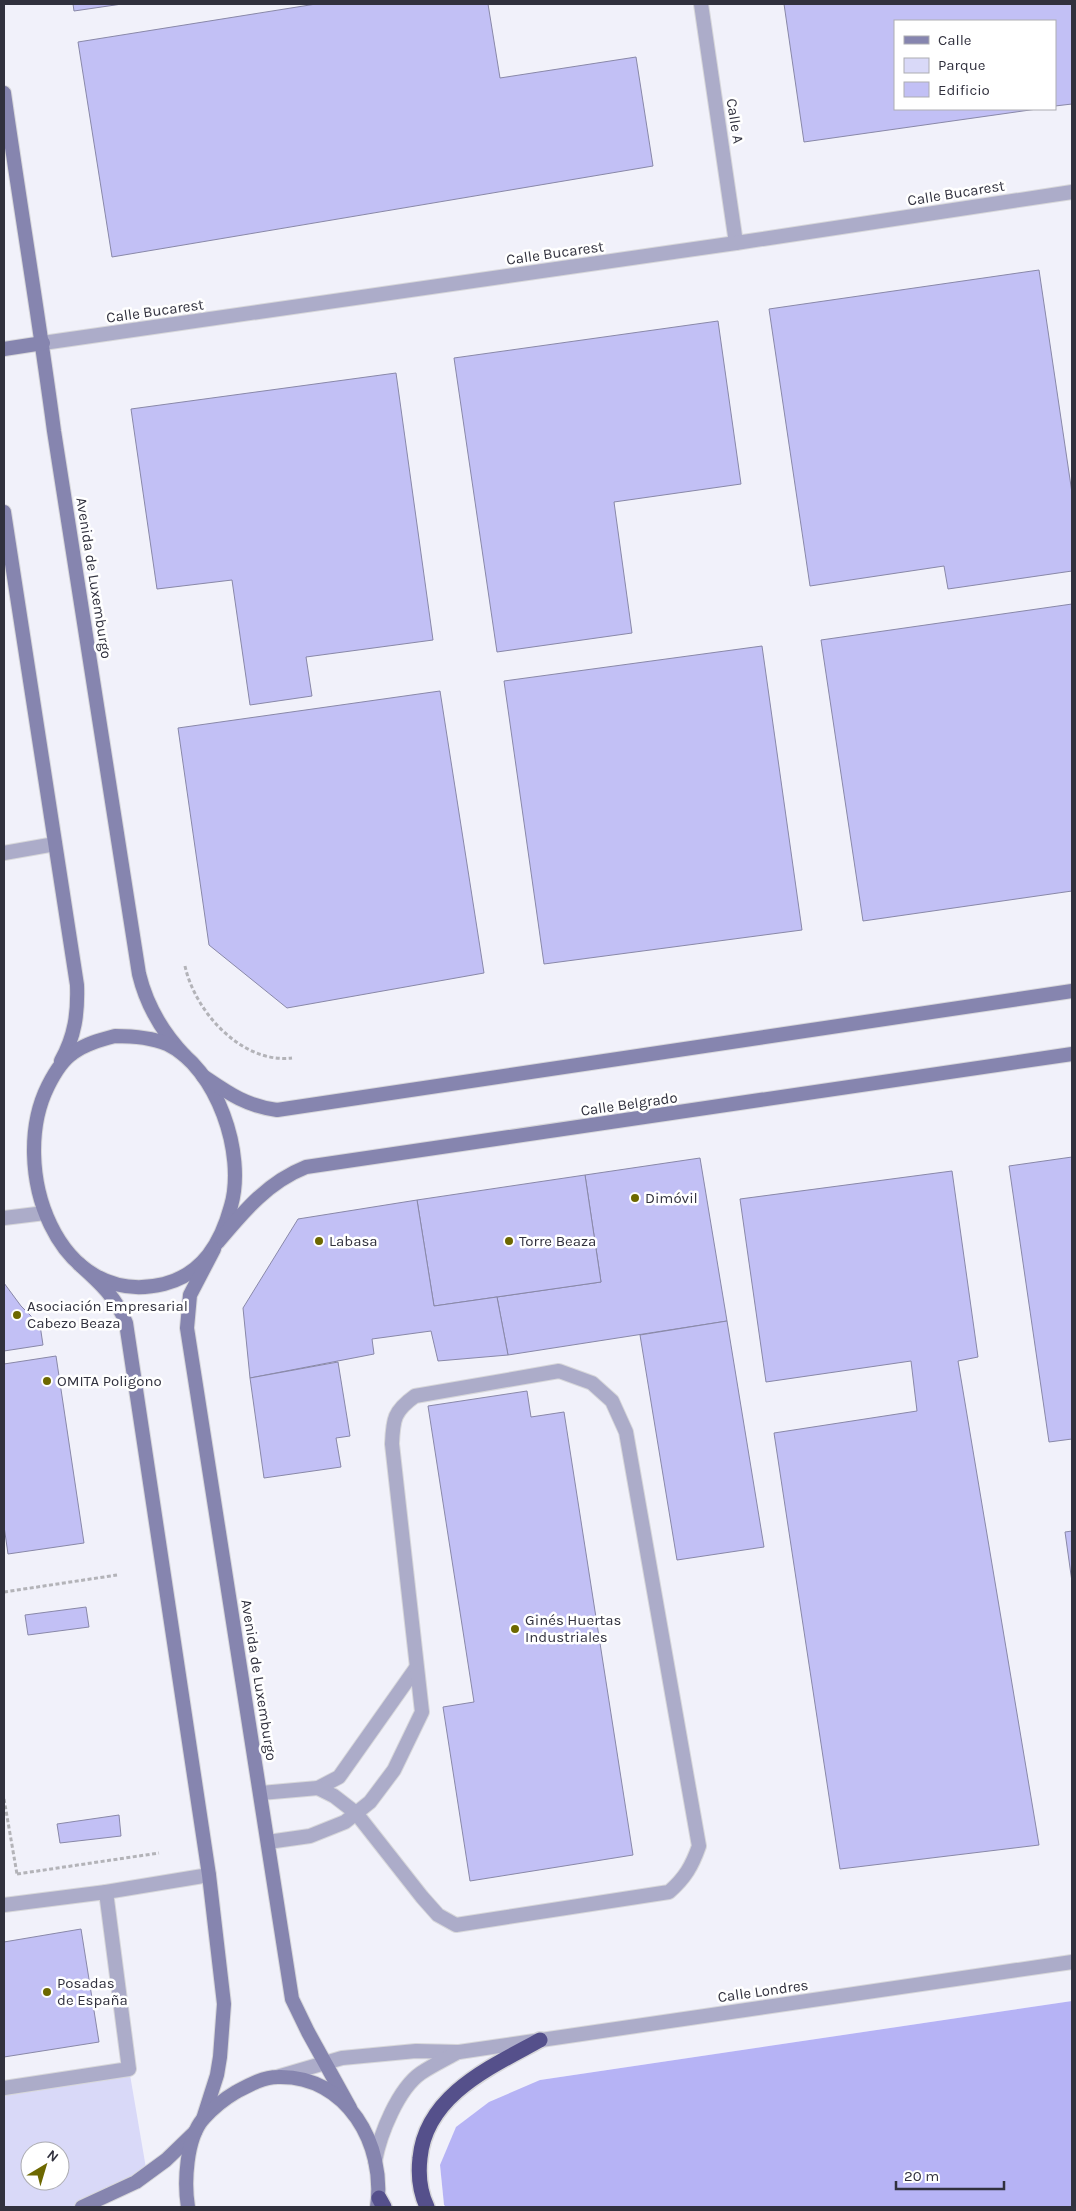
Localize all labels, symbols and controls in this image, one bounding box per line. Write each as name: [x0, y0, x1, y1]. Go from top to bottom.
legend: [894, 20, 1056, 110]
text: Calle: [938, 31, 972, 49]
text: Parque: [938, 56, 986, 74]
text: Edificio: [938, 81, 990, 99]
street label: Calle A: [723, 97, 748, 145]
street label: Calle Bucarest: [906, 176, 1006, 210]
street label: Calle Bucarest: [505, 237, 605, 269]
street label: Calle Bucarest: [105, 295, 205, 327]
street label: Avenida de Luxemburgo: [72, 496, 116, 660]
street label: Calle Belgrado: [579, 1088, 679, 1120]
place label: Dimóvil: [645, 1189, 698, 1207]
marker: Dimóvil: [629, 1192, 641, 1204]
place label: Labasa: [329, 1232, 378, 1250]
place label: Torre Beaza: [519, 1232, 596, 1250]
marker: Labasa: [313, 1235, 325, 1247]
marker: Torre Beaza: [503, 1235, 515, 1247]
place label: Asociación Empresarial Cabezo Beaza: [27, 1297, 188, 1332]
marker: Asociación Empresarial Cabezo Beaza: [11, 1309, 23, 1321]
place label: OMITA Poligono: [57, 1372, 162, 1390]
marker: OMITA Poligono: [41, 1375, 53, 1387]
street label: Avenida de Luxemburgo: [237, 1598, 281, 1762]
place label: Ginés Huertas Industriales: [525, 1611, 621, 1646]
marker: Ginés Huertas Industriales: [509, 1623, 521, 1635]
place label: Posadas de España: [57, 1974, 128, 2009]
street label: Calle Londres: [717, 1976, 809, 2006]
marker: Posadas de España: [41, 1986, 53, 1998]
north arrow: [20, 2141, 70, 2191]
text: N: [44, 2146, 62, 2166]
scale bar: [896, 2158, 1004, 2190]
text: 20 m: [904, 2167, 939, 2185]

